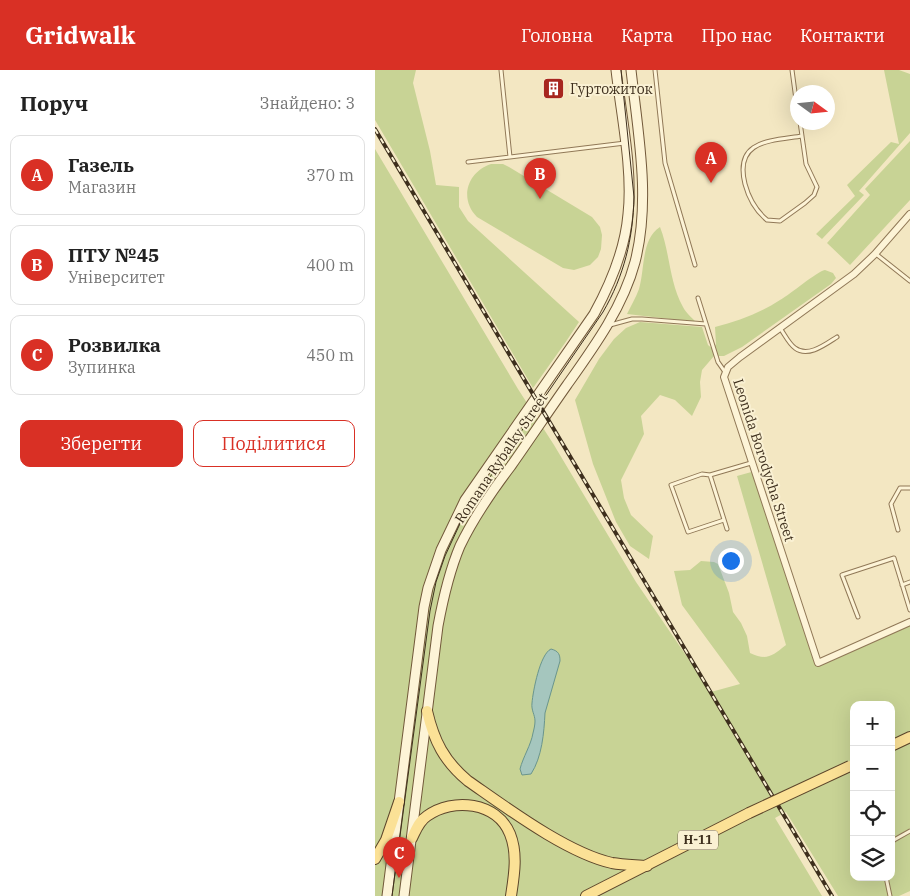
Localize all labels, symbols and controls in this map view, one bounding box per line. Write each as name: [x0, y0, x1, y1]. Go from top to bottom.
text: Gridwalk: [25, 19, 135, 51]
text: Головна: [521, 24, 593, 47]
text: Карта: [621, 24, 673, 47]
text: Про нас: [701, 24, 772, 47]
text: Контакти: [800, 24, 885, 47]
building icon: Гуртожиток: [542, 77, 566, 101]
place label: Гуртожиток: [570, 80, 653, 98]
north arrow: [790, 85, 835, 130]
text: Поруч: [20, 89, 88, 117]
text: Знайдено: 3: [260, 93, 355, 113]
pin: A: [695, 142, 727, 183]
text: Газель: [68, 153, 134, 177]
pin: B: [524, 158, 556, 199]
text: A: [31, 165, 43, 185]
text: 370 m: [306, 165, 354, 185]
text: Магазин: [68, 177, 136, 197]
text: ПТУ №45: [68, 243, 159, 267]
text: B: [31, 255, 43, 275]
text: 400 m: [306, 255, 354, 275]
text: Університет: [68, 267, 165, 287]
text: Розвилка: [68, 333, 161, 357]
text: C: [32, 345, 42, 365]
text: 450 m: [306, 345, 354, 365]
text: Зупинка: [68, 357, 136, 377]
street label: Leonida Borodycha Street: [729, 376, 799, 544]
street label: Romana Rybalky Street: [451, 389, 551, 527]
button: Зберегти: [20, 420, 183, 467]
button: Поділитися: [193, 420, 355, 467]
your location: [718, 548, 744, 574]
map controls: [850, 701, 895, 881]
button: +: [850, 701, 895, 746]
button: −: [850, 746, 895, 791]
button: locate: [850, 791, 895, 836]
road number: Н-11: [678, 830, 718, 850]
button: layers: [850, 836, 895, 881]
pin: C: [383, 837, 415, 878]

